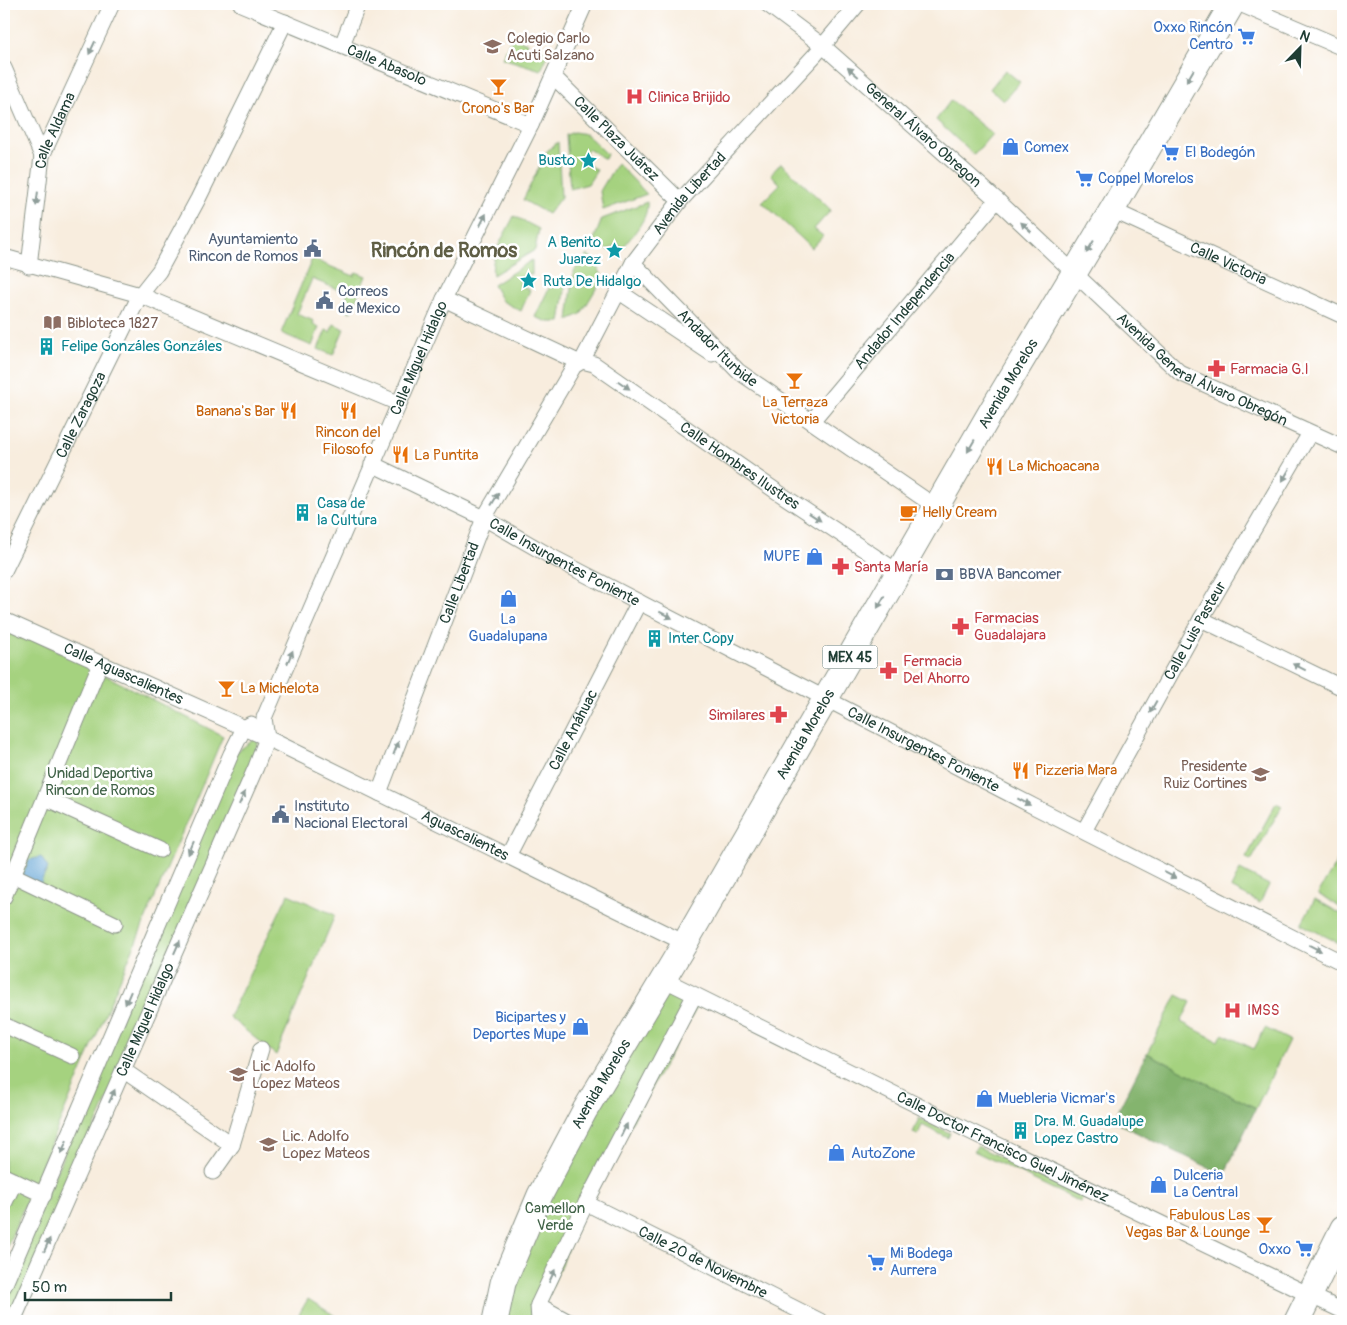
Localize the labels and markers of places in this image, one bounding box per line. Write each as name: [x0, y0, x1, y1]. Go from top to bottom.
place label: Oxxo Rincón Centro: [1153, 18, 1233, 54]
supermarket icon: Oxxo Rincón Centro: [1237, 26, 1257, 46]
place label: Colegio Carlo Acuti Salzano: [507, 29, 594, 65]
school or university icon: Colegio Carlo Acuti Salzano: [483, 37, 503, 57]
bar icon: Crono's Bar: [488, 77, 508, 97]
hospital icon: Clinica Brijido: [624, 87, 644, 107]
place label: Clinica Brijido: [648, 88, 730, 107]
place label: Crono's Bar: [462, 99, 535, 118]
shop icon: Comex: [1000, 137, 1020, 157]
place label: Comex: [1024, 138, 1069, 157]
supermarket icon: El Bodegón: [1161, 142, 1181, 162]
place label: El Bodegón: [1185, 143, 1255, 162]
place icon: Busto: [579, 150, 599, 170]
place label: Busto: [538, 151, 575, 170]
supermarket icon: Coppel Morelos: [1074, 168, 1094, 188]
place label: Coppel Morelos: [1098, 169, 1194, 188]
place label: Ayuntamiento Rincon de Romos: [189, 230, 298, 266]
place label: A Benito Juarez: [547, 233, 601, 269]
public building icon: Ayuntamiento Rincon de Romos: [302, 238, 322, 258]
place icon: A Benito Juarez: [605, 241, 625, 261]
place icon: Ruta De Hidalgo: [519, 271, 539, 291]
place label: Ruta De Hidalgo: [543, 272, 641, 291]
place label: Correos de Mexico: [338, 282, 400, 318]
public building icon: Correos de Mexico: [314, 290, 334, 310]
library icon: Bibloteca 1827: [43, 313, 63, 333]
place label: Bibloteca 1827: [67, 314, 158, 333]
building icon: Felipe Gonzáles Gonzáles: [37, 336, 57, 356]
place label: Felipe Gonzáles Gonzáles: [61, 337, 222, 356]
pharmacy icon: Farmacia G.I: [1206, 359, 1226, 379]
place label: Farmacia G.I: [1230, 360, 1309, 379]
bar icon: La Terraza Victoria: [785, 371, 805, 391]
place label: La Terraza Victoria: [762, 393, 828, 429]
restaurant icon: Banana's Bar: [279, 401, 299, 421]
restaurant icon: Rincon del Filosofo: [338, 401, 358, 421]
place label: Banana's Bar: [196, 402, 276, 421]
place label: Rincon del Filosofo: [315, 423, 381, 459]
restaurant icon: La Puntita: [390, 445, 410, 465]
place label: La Puntita: [414, 446, 479, 465]
restaurant icon: La Michoacana: [984, 456, 1004, 476]
place label: La Michoacana: [1008, 457, 1099, 476]
place label: Casa de la Cultura: [317, 494, 377, 530]
building icon: Casa de la Cultura: [293, 502, 313, 522]
cafe icon: Helly Cream: [898, 502, 918, 522]
place label: Helly Cream: [922, 503, 997, 522]
shop icon: MUPE: [804, 546, 824, 566]
place label: MUPE: [763, 547, 800, 566]
pharmacy icon: Santa María: [830, 557, 850, 577]
place label: Santa María: [854, 558, 928, 577]
bank icon: BBVA Bancomer: [935, 564, 955, 584]
place label: BBVA Bancomer: [959, 565, 1062, 584]
shop icon: La Guadalupana: [498, 588, 518, 608]
place label: Farmacias Guadalajara: [974, 609, 1046, 645]
place label: La Guadalupana: [469, 610, 548, 646]
pharmacy icon: Farmacias Guadalajara: [950, 617, 970, 637]
building icon: Inter Copy: [644, 628, 664, 648]
place label: Inter Copy: [668, 629, 734, 648]
place label: Fermacia Del Ahorro: [903, 652, 970, 688]
pharmacy icon: Fermacia Del Ahorro: [879, 660, 899, 680]
bar icon: La Michelota: [216, 678, 236, 698]
place label: La Michelota: [240, 679, 319, 698]
pharmacy icon: Similares: [769, 705, 789, 725]
place label: Similares: [708, 706, 765, 725]
place label: Presidente Ruiz Cortines: [1163, 757, 1248, 793]
restaurant icon: Pizzeria Mara: [1011, 760, 1031, 780]
place label: Pizzeria Mara: [1035, 761, 1117, 780]
school or university icon: Presidente Ruiz Cortines: [1251, 765, 1271, 785]
place label: Instituto Nacional Electoral: [294, 797, 408, 833]
public building icon: Instituto Nacional Electoral: [270, 805, 290, 825]
hospital icon: IMSS: [1223, 1000, 1243, 1020]
place label: IMSS: [1247, 1001, 1280, 1020]
place label: Bicipartes y Deportes Mupe: [472, 1008, 567, 1044]
shop icon: Bicipartes y Deportes Mupe: [570, 1016, 590, 1036]
place label: Lic Adolfo Lopez Mateos: [252, 1057, 340, 1093]
school or university icon: Lic Adolfo Lopez Mateos: [228, 1065, 248, 1085]
shop icon: Muebleria Vicmar's: [974, 1088, 994, 1108]
place label: Muebleria Vicmar's: [998, 1089, 1115, 1108]
place label: Dra. M. Guadalupe Lopez Castro: [1034, 1112, 1144, 1148]
building icon: Dra. M. Guadalupe Lopez Castro: [1010, 1120, 1030, 1140]
place label: Lic. Adolfo Lopez Mateos: [282, 1127, 370, 1163]
school or university icon: Lic. Adolfo Lopez Mateos: [258, 1135, 278, 1155]
shop icon: AutoZone: [827, 1143, 847, 1163]
place label: AutoZone: [851, 1144, 916, 1163]
place label: Dulceria La Central: [1173, 1166, 1238, 1202]
shop icon: Dulceria La Central: [1149, 1174, 1169, 1194]
place label: Fabulous Las Vegas Bar & Lounge: [1125, 1206, 1251, 1242]
bar icon: Fabulous Las Vegas Bar & Lounge: [1254, 1214, 1274, 1234]
supermarket icon: Oxxo: [1295, 1239, 1315, 1259]
place label: Oxxo: [1258, 1240, 1291, 1259]
place label: Mi Bodega Aurrera: [890, 1244, 953, 1280]
supermarket icon: Mi Bodega Aurrera: [866, 1252, 886, 1272]

